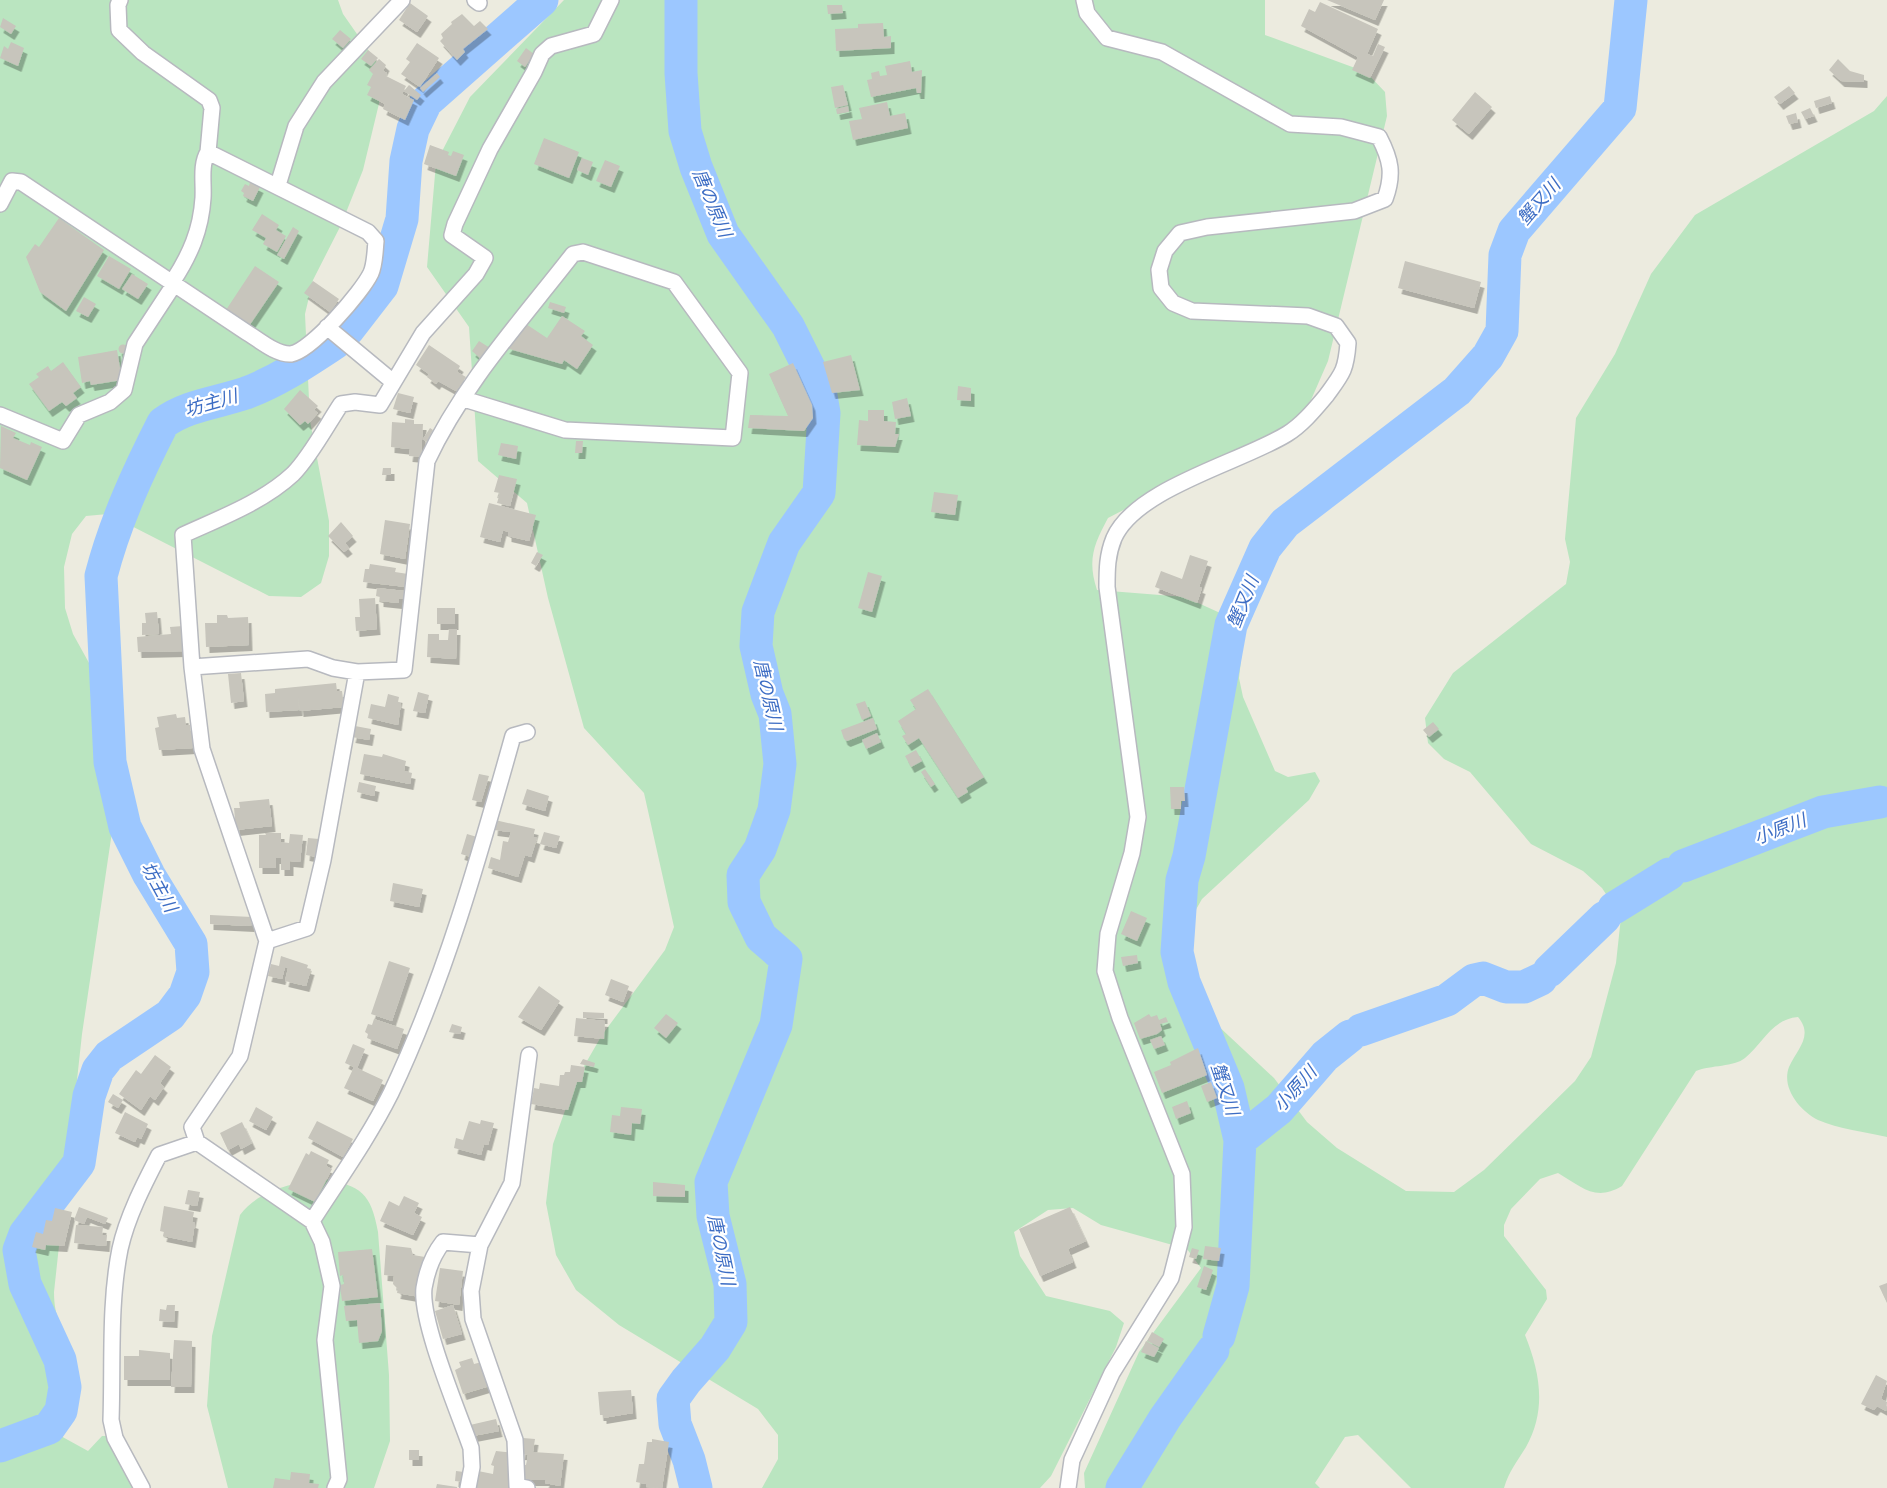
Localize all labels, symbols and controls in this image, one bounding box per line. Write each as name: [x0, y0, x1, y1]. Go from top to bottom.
water label: 唐の原川: [688, 166, 737, 242]
water label: 蟹又川: [1513, 173, 1566, 230]
water label: 坊主川: [182, 384, 242, 421]
water label: 蟹又川: [1223, 571, 1264, 631]
water label: 唐の原川: [749, 657, 787, 735]
water label: 小原川: [1751, 808, 1811, 849]
water label: 坊主川: [136, 858, 183, 918]
water label: 蟹又川: [1206, 1060, 1244, 1120]
water label: 小原川: [1269, 1060, 1323, 1116]
water label: 唐の原川: [703, 1212, 740, 1289]

